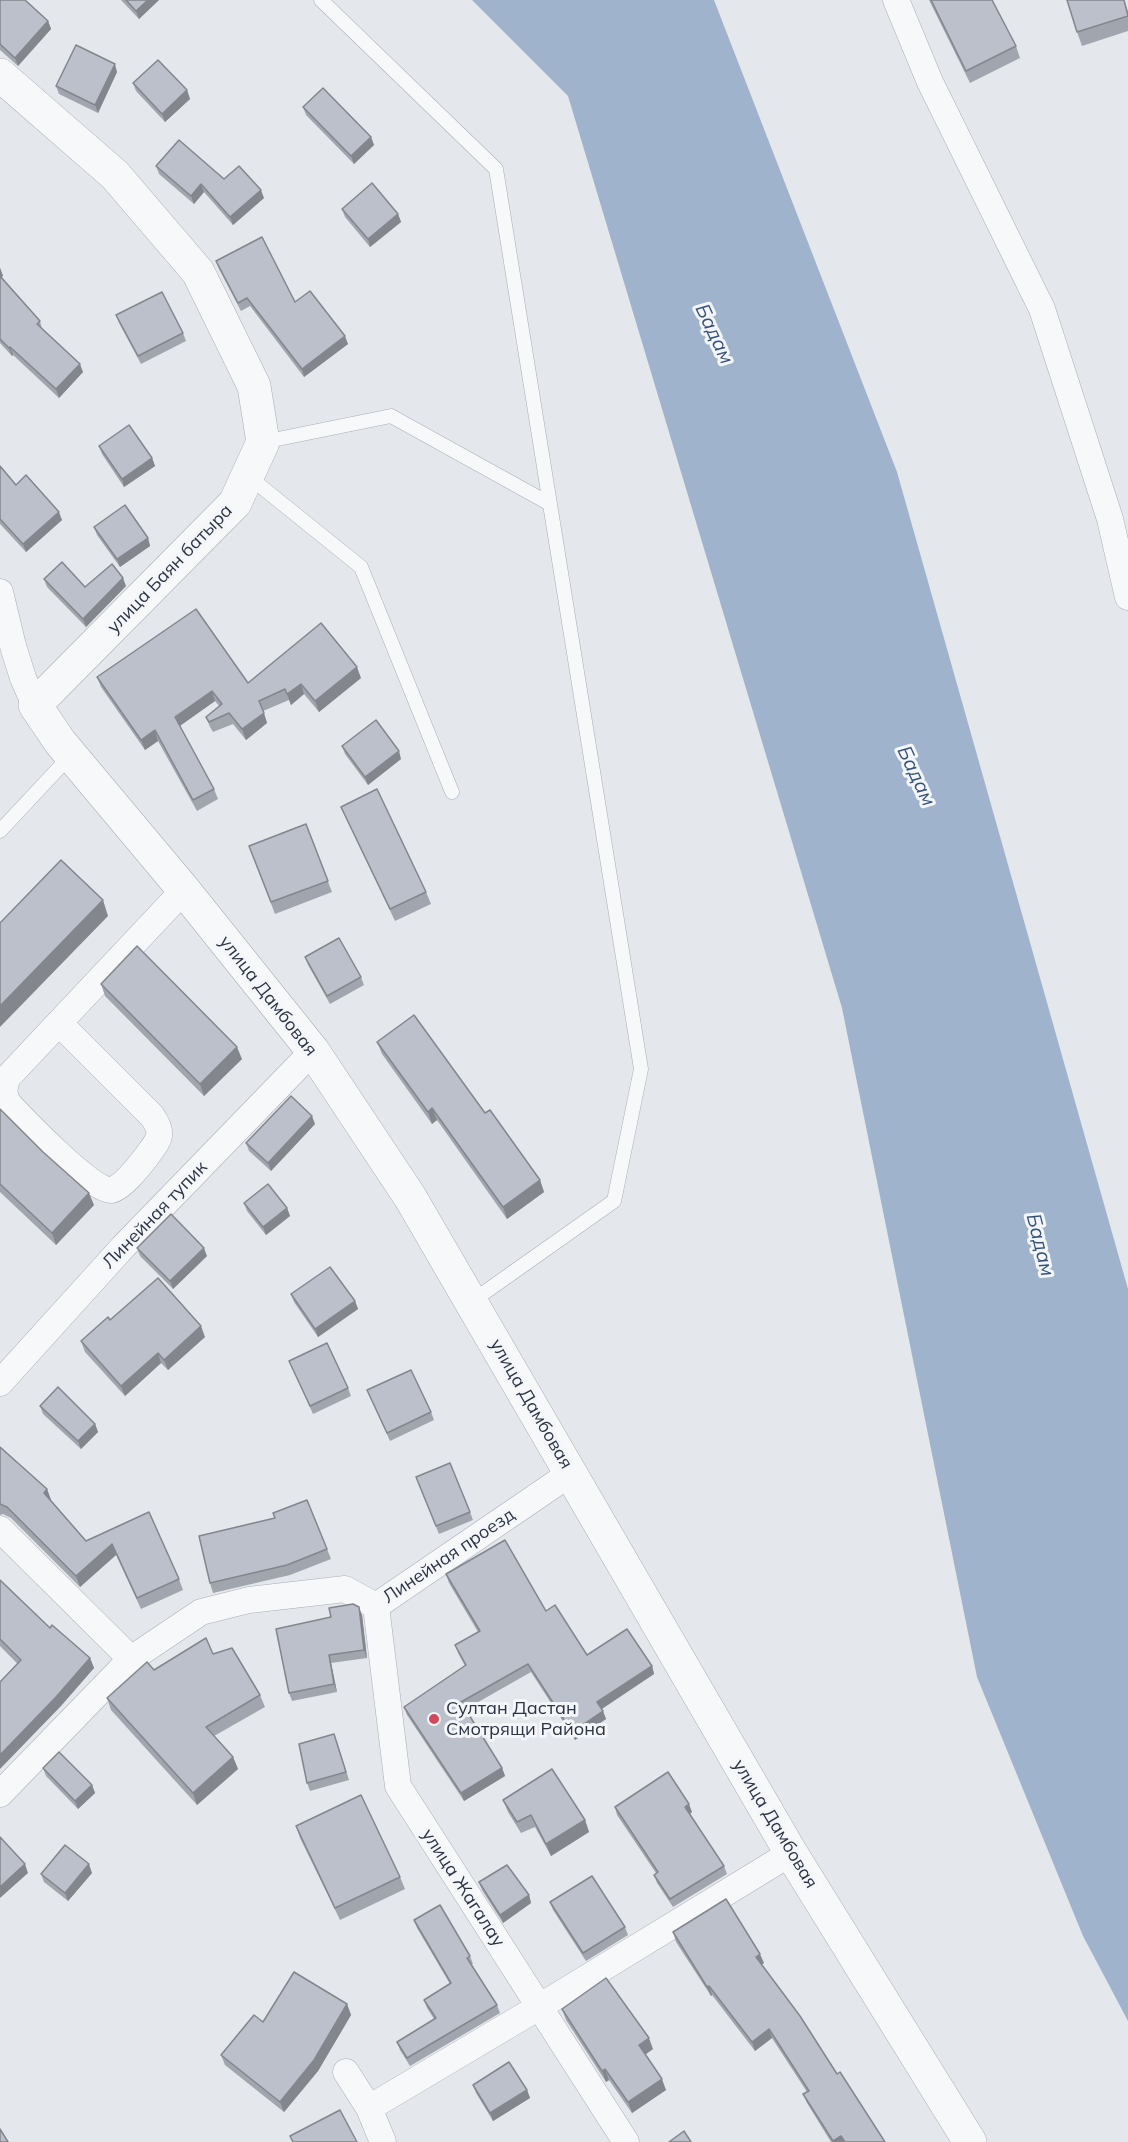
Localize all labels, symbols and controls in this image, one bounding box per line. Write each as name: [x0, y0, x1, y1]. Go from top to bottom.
water label: Бадам: [690, 300, 738, 368]
street label: улица Баян батыра: [103, 500, 237, 638]
water label: Бадам: [892, 742, 940, 810]
street label: улица Дамбовая: [214, 932, 322, 1060]
street label: Линейная тупик: [98, 1157, 212, 1273]
water label: Бадам: [1021, 1211, 1059, 1279]
street label: улица Дамбовая: [485, 1335, 577, 1473]
street label: Линейная проезд: [379, 1504, 519, 1608]
place label: Султан Дастан Смотрящи Района: [446, 1698, 606, 1740]
marker: Султан Дастан Смотрящи Района: [427, 1712, 441, 1726]
street label: улица Дамбовая: [728, 1756, 822, 1892]
street label: улица Жагалау: [417, 1825, 509, 1951]

